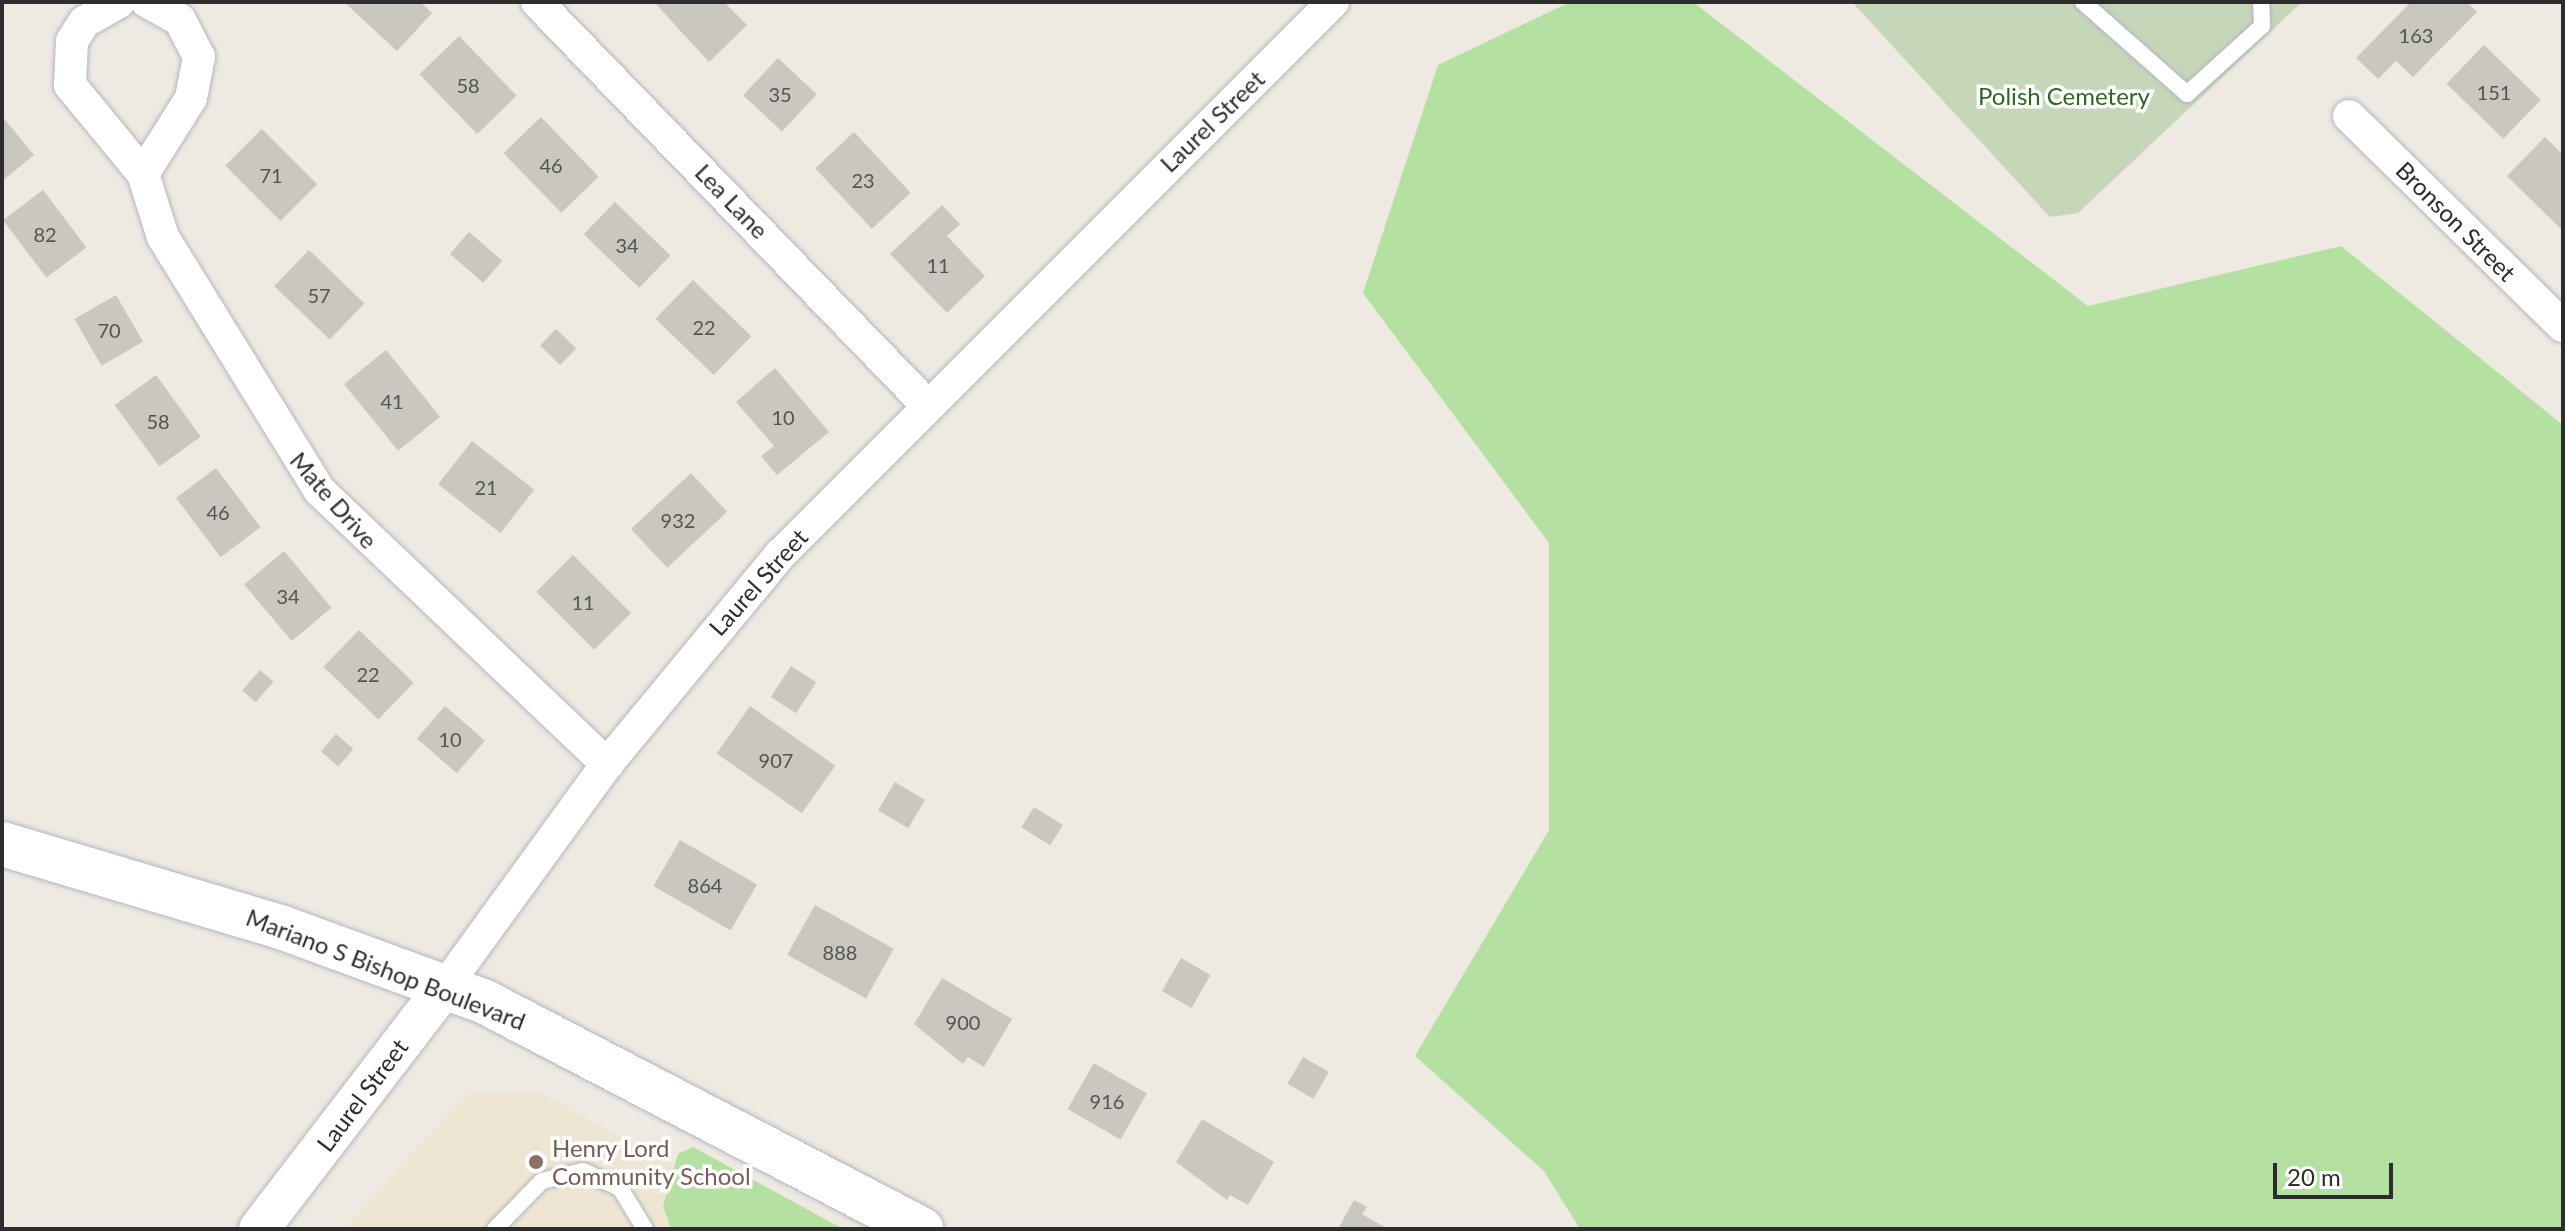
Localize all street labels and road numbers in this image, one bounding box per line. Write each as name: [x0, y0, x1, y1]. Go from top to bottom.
street label: Laurel Street: [1154, 64, 1270, 178]
street label: Bronson Street: [2390, 155, 2522, 287]
street label: Lea Lane: [690, 158, 774, 244]
street label: Mate Drive: [284, 446, 384, 554]
street label: Laurel Street: [703, 523, 813, 641]
street label: Mariano S Bishop Boulevard: [242, 902, 530, 1036]
street label: Laurel Street: [310, 1033, 414, 1157]

